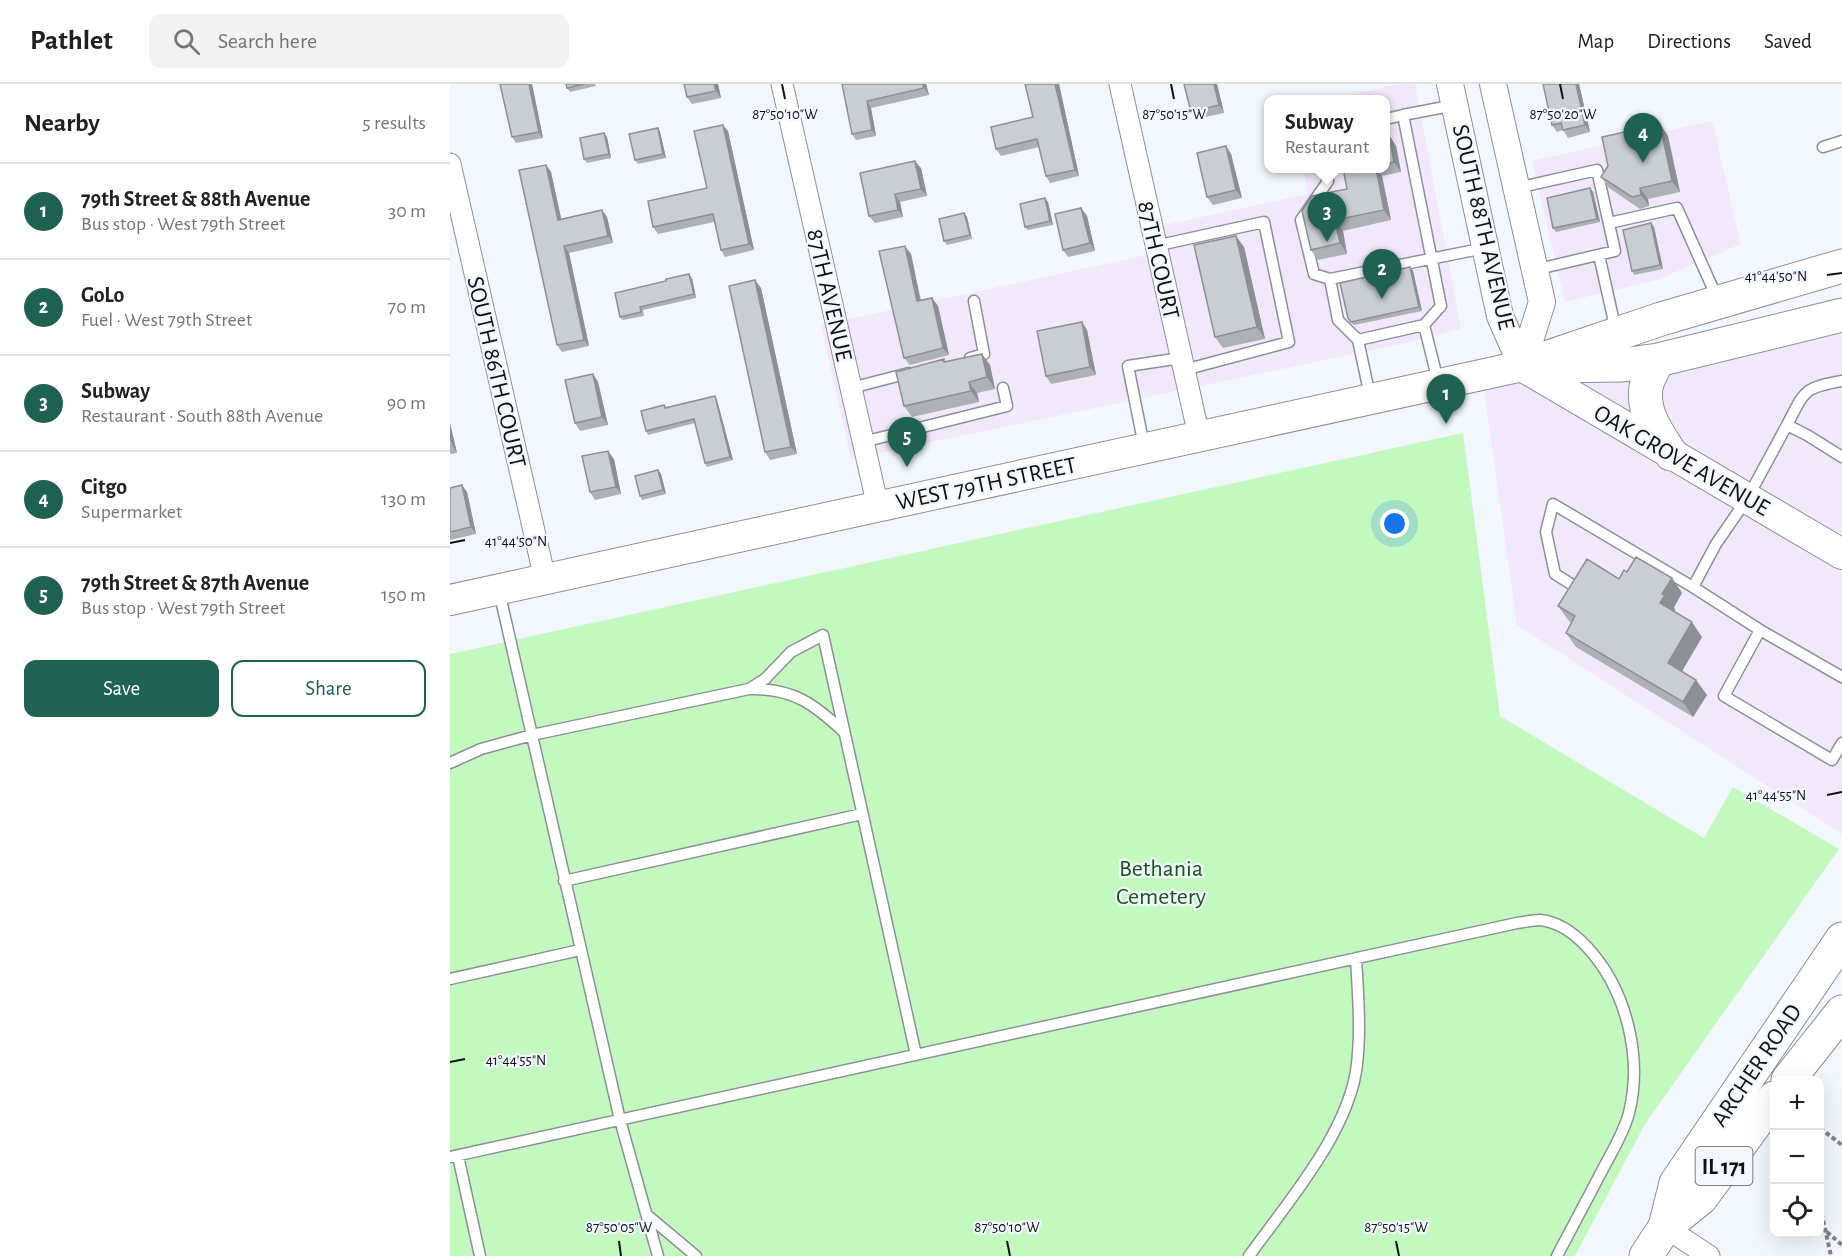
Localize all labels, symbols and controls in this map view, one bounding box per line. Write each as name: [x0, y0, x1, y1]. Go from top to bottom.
search box: [149, 14, 569, 68]
icon: search: [170, 25, 203, 58]
text: Pathlet: [30, 27, 113, 55]
text: Search here: [218, 30, 317, 52]
text: Map: [1578, 31, 1614, 52]
text: Directions: [1647, 31, 1731, 52]
text: Saved: [1764, 31, 1812, 52]
popup: [1264, 95, 1390, 173]
text: 87°50'10"W: [752, 107, 818, 122]
text: 87°50'15"W: [1142, 107, 1206, 122]
text: 87°50'20"W: [1530, 107, 1597, 122]
text: Nearby: [24, 110, 100, 136]
text: Subway: [1285, 111, 1354, 133]
text: 5 results: [362, 113, 426, 133]
pin: 4: [1624, 113, 1662, 163]
street label: SOUTH 88TH AVENUE: [1448, 122, 1518, 333]
text: Restaurant: [1285, 137, 1369, 157]
text: 79th Street & 88th Avenue: [81, 188, 310, 210]
pin: 3: [1308, 192, 1346, 242]
street label: 87TH COURT: [1133, 199, 1183, 322]
text: 1: [40, 201, 47, 221]
text: 30 m: [388, 201, 426, 221]
text: Bus stop · West 79th Street: [81, 214, 286, 234]
street label: 87TH AVENUE: [802, 227, 856, 364]
pin: 2: [1362, 250, 1402, 299]
text: 41°44'50"N: [1745, 269, 1807, 284]
street label: SOUTH 86TH COURT: [462, 274, 530, 470]
text: GoLo: [81, 284, 124, 306]
text: 2: [39, 297, 48, 317]
text: 70 m: [388, 297, 426, 317]
text: Fuel · West 79th Street: [81, 310, 252, 330]
pin: 1: [1426, 374, 1466, 424]
text: Subway: [81, 380, 150, 402]
text: 3: [39, 393, 48, 413]
text: 90 m: [387, 393, 426, 413]
street label: OAK GROVE AVENUE: [1589, 401, 1774, 521]
text: Restaurant · South 88th Avenue: [81, 406, 323, 426]
pin: 5: [888, 418, 926, 467]
street label: WEST 79TH STREET: [894, 453, 1079, 515]
text: Citgo: [81, 476, 127, 498]
text: 4: [38, 489, 49, 509]
text: 130 m: [381, 489, 426, 509]
text: Supermarket: [81, 502, 182, 522]
your location: [1380, 509, 1409, 538]
text: 41°44'50"N: [485, 534, 547, 549]
text: 79th Street & 87th Avenue: [81, 572, 309, 594]
text: 5: [39, 585, 48, 605]
text: 150 m: [381, 585, 426, 605]
text: Bus stop · West 79th Street: [81, 598, 286, 618]
button: Save: [24, 660, 219, 717]
button: Share: [231, 660, 426, 717]
text: 41°44'55"N: [1746, 788, 1806, 803]
park label: Bethania Cemetery: [1116, 857, 1206, 909]
street label: ARCHER ROAD: [1707, 1000, 1806, 1131]
text: 41°44'55"N: [486, 1053, 546, 1068]
map controls: [1770, 1076, 1824, 1238]
button: +: [1770, 1076, 1824, 1130]
button: −: [1770, 1130, 1824, 1184]
road number: IL 171: [1696, 1147, 1752, 1185]
button: locate: [1770, 1184, 1824, 1238]
text: 87°50'05"W: [586, 1220, 653, 1235]
text: 87°50'10"W: [974, 1220, 1040, 1235]
text: 87°50'15"W: [1364, 1220, 1428, 1235]

